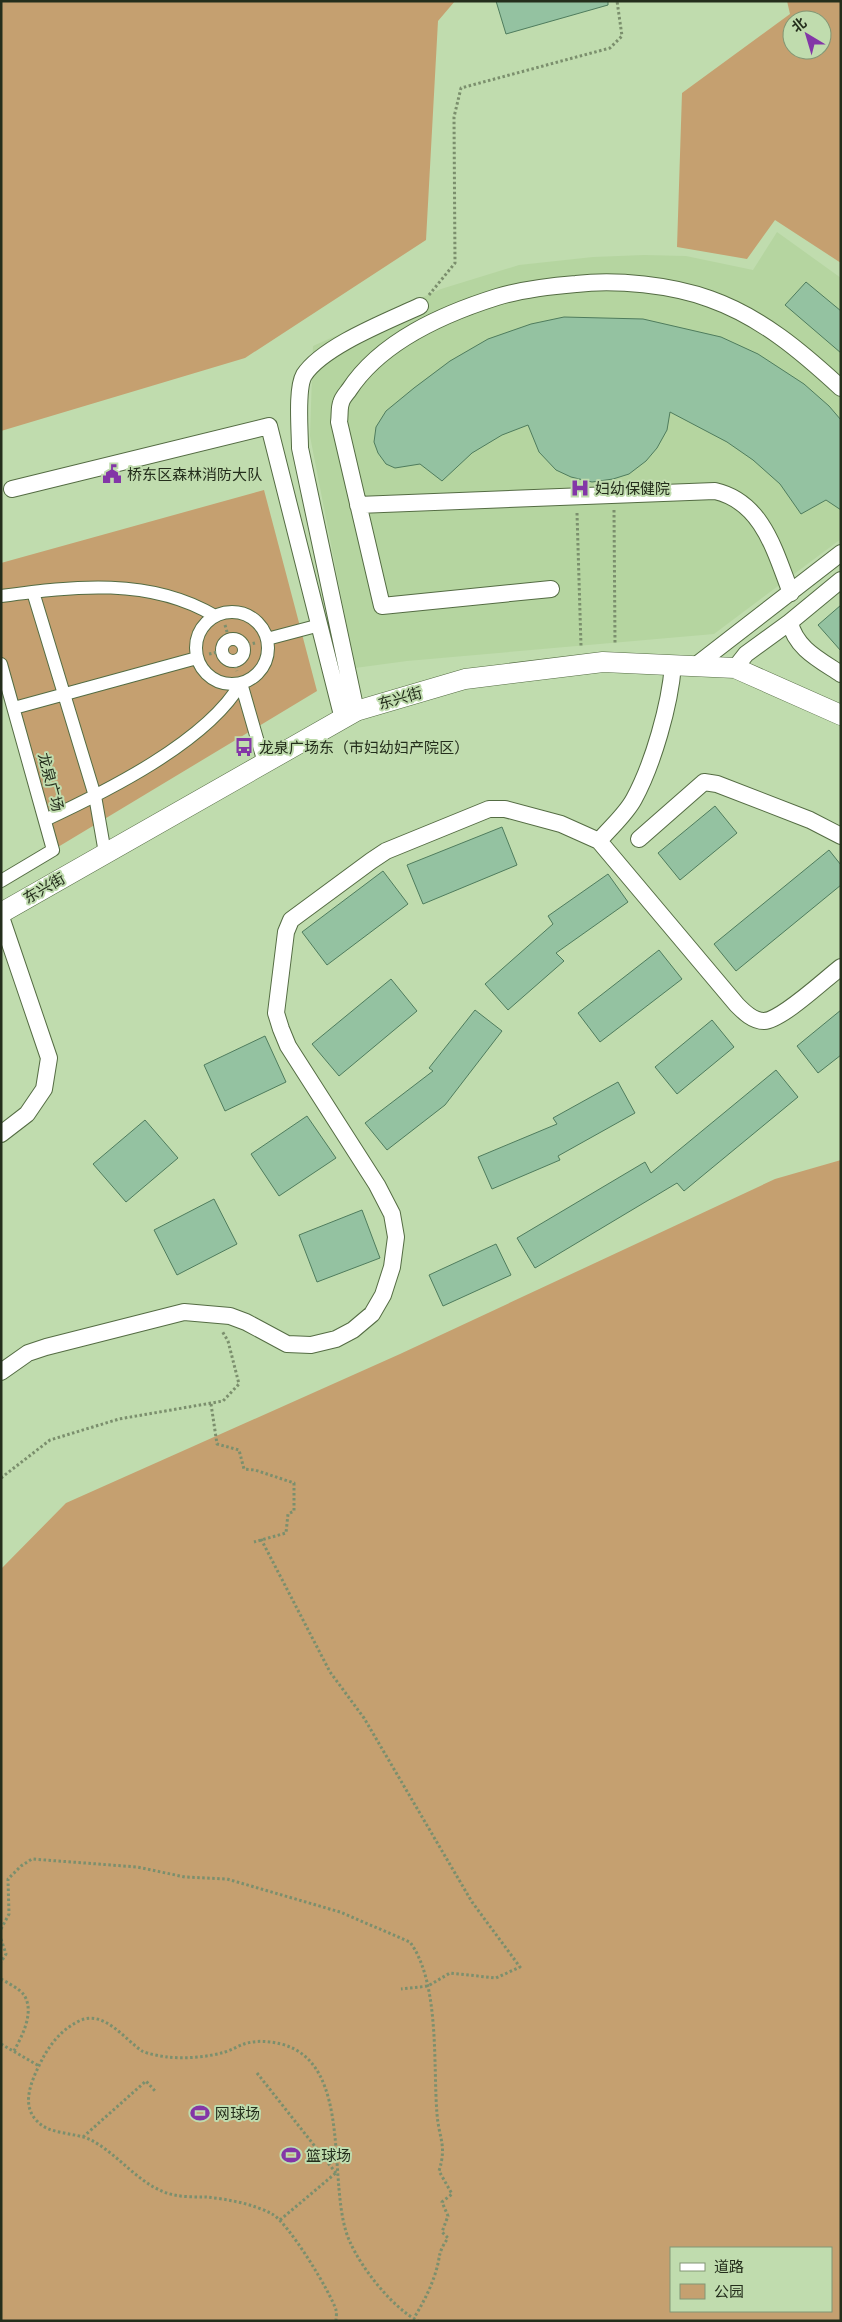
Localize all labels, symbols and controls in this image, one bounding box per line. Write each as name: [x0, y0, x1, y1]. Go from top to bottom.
north arrow: [782, 10, 832, 60]
text: 北: [787, 13, 810, 36]
public building icon: 桥东区森林消防大队: [101, 463, 123, 485]
place label: 桥东区森林消防大队: [127, 464, 262, 485]
hospital icon: 妇幼保健院: [569, 477, 591, 499]
place label: 妇幼保健院: [595, 478, 670, 499]
street label: 东兴街: [375, 682, 425, 714]
bus stop icon: 龙泉广场东（市妇幼妇产院区）: [233, 736, 255, 758]
place label: 龙泉广场东（市妇幼妇产院区）: [259, 737, 469, 758]
street label: 龙泉广场: [33, 750, 69, 814]
street label: 东兴街: [19, 868, 69, 908]
sports icon: 网球场: [189, 2102, 211, 2124]
place label: 网球场: [215, 2103, 260, 2124]
sports icon: 篮球场: [280, 2144, 302, 2166]
place label: 篮球场: [306, 2145, 351, 2166]
legend: [670, 2247, 832, 2312]
text: 道路: [714, 2256, 744, 2277]
text: 公园: [714, 2281, 744, 2302]

